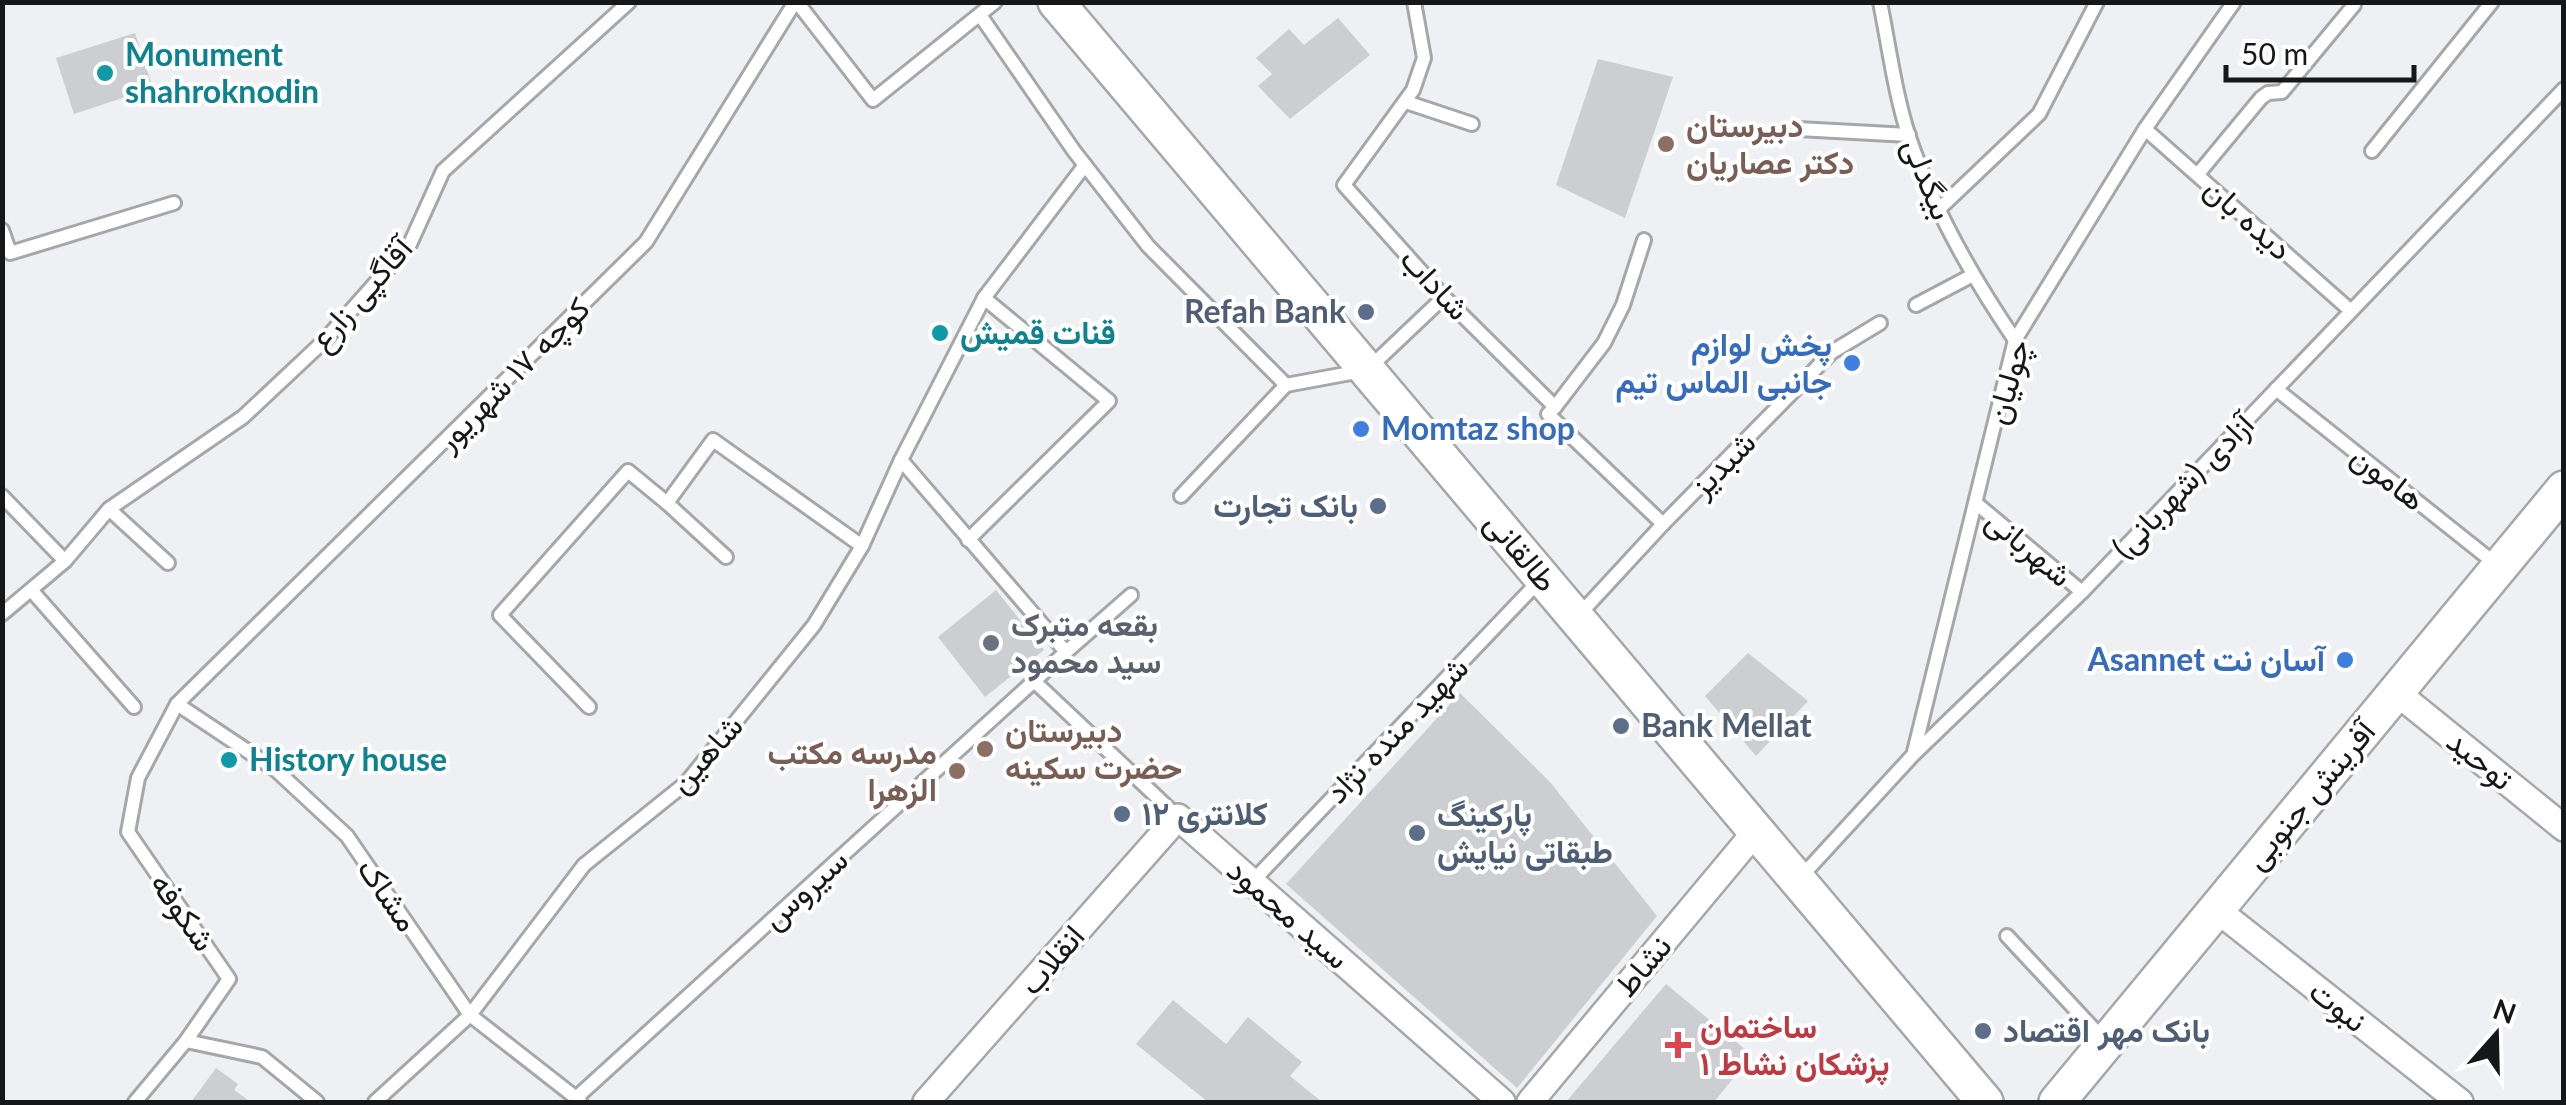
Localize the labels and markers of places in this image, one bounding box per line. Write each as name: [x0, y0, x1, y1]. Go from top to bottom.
place label: Monument shahroknodin: [125, 34, 319, 110]
marker: Monument shahroknodin: [94, 62, 116, 84]
place label: دبیرستان دکتر عصاریان: [1686, 105, 1854, 183]
marker: دبیرستان دکتر عصاریان: [1655, 133, 1677, 155]
place label: Refah Bank: [1184, 291, 1347, 330]
marker: Refah Bank: [1355, 301, 1377, 323]
place label: قنات قمیش: [960, 312, 1116, 352]
marker: قنات قمیش: [929, 322, 951, 344]
place label: پخش لوازم جانبی الماس تیم: [1615, 324, 1832, 403]
marker: پخش لوازم جانبی الماس تیم: [1841, 352, 1863, 374]
place label: Momtaz shop: [1381, 408, 1575, 447]
marker: Momtaz shop: [1350, 418, 1372, 440]
place label: بانک تجارت: [1213, 485, 1358, 526]
marker: بانک تجارت: [1367, 495, 1389, 517]
place label: بقعه متبرک سید محمود: [1011, 604, 1161, 682]
marker: بقعه متبرک سید محمود: [980, 632, 1002, 654]
place label: Asannet آسان نت: [2087, 639, 2328, 678]
marker: Asannet آسان نت: [2334, 649, 2356, 671]
place label: Bank Mellat: [1641, 705, 1812, 744]
place label: دبیرستان حضرت سکینه: [1005, 710, 1182, 788]
marker: Bank Mellat: [1610, 715, 1632, 737]
place label: مدرسه مکتب الزهرا: [768, 732, 937, 810]
marker: دبیرستان حضرت سکینه: [974, 738, 996, 760]
place label: History house: [249, 739, 447, 778]
marker: History house: [218, 749, 240, 771]
marker: مدرسه مکتب الزهرا: [946, 760, 968, 782]
place label: کلانتری ۱۲: [1142, 793, 1268, 834]
place label: پارکینگ طبقاتی نیایش: [1437, 794, 1613, 871]
marker: کلانتری ۱۲: [1111, 803, 1133, 825]
marker: پارکینگ طبقاتی نیایش: [1406, 822, 1428, 844]
place label: ساختمان پزشکان نشاط ۱: [1700, 1006, 1890, 1086]
place label: بانک مهر اقتصاد: [2003, 1010, 2210, 1051]
marker: بانک مهر اقتصاد: [1972, 1020, 1994, 1042]
marker: ساختمان پزشکان نشاط ۱: [1665, 1032, 1691, 1058]

